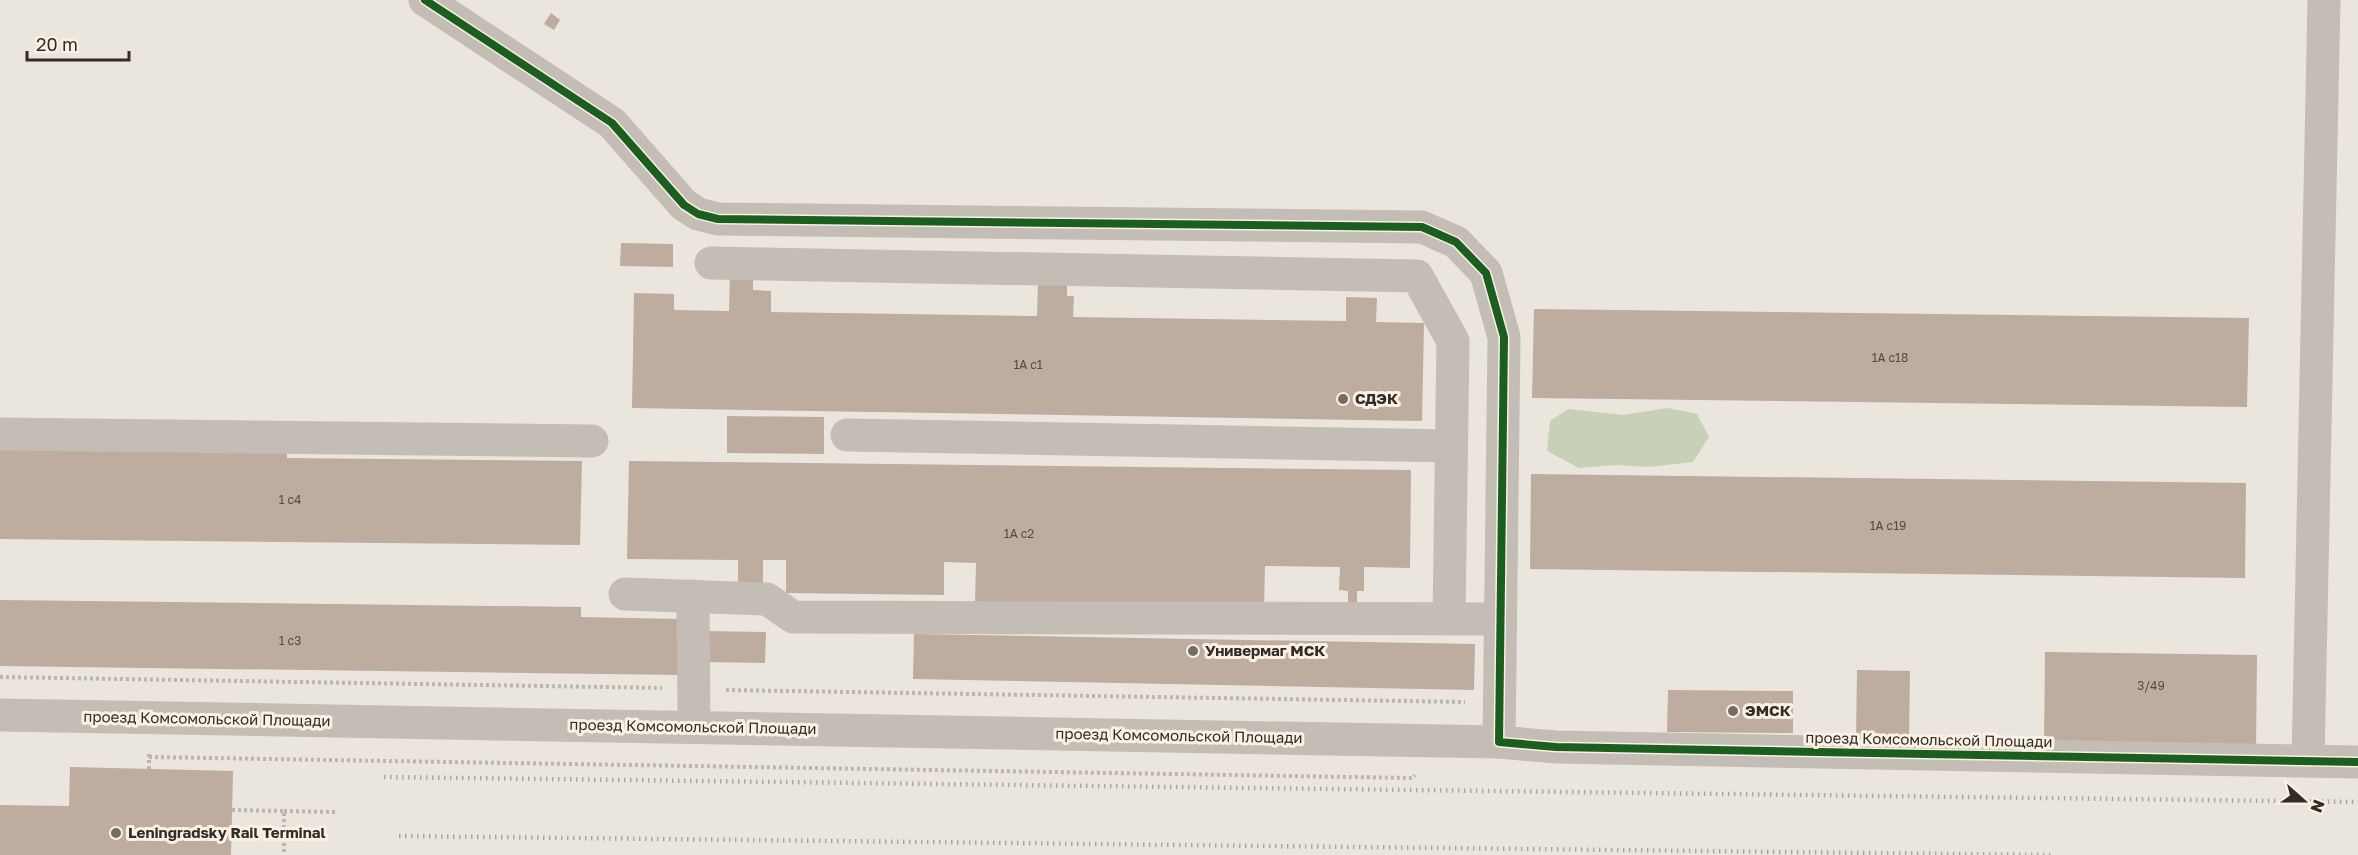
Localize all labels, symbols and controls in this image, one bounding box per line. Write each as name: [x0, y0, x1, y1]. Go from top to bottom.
scale bar: [27, 24, 129, 62]
text: 20 m: [36, 33, 78, 55]
house number: 1А с18: [1872, 350, 1908, 365]
house number: 1А с1: [1013, 357, 1043, 372]
place label: СДЭК: [1355, 389, 1398, 407]
marker: СДЭК: [1336, 392, 1350, 406]
house number: 1 с4: [279, 492, 301, 507]
house number: 1А с19: [1870, 518, 1906, 533]
house number: 1А с2: [1004, 526, 1034, 541]
house number: 1 c3: [279, 633, 301, 648]
place label: Универмаг МСК: [1205, 641, 1325, 659]
marker: Универмаг МСК: [1186, 644, 1200, 658]
house number: 3/49: [2137, 678, 2165, 693]
place label: ЭМСК: [1745, 701, 1791, 719]
marker: ЭМСК: [1726, 704, 1740, 718]
street label: проезд Комсомольской Площади: [83, 707, 331, 729]
street label: проезд Комсомольской Площади: [569, 715, 817, 737]
street label: проезд Комсомольской Площади: [1055, 724, 1303, 746]
street label: проезд Комсомольской Площади: [1805, 728, 2053, 750]
north arrow: [2274, 771, 2334, 831]
text: N: [2306, 797, 2330, 816]
place label: Leningradsky Rail Terminal: [128, 823, 326, 841]
marker: Leningradsky Rail Terminal: [109, 826, 123, 840]

